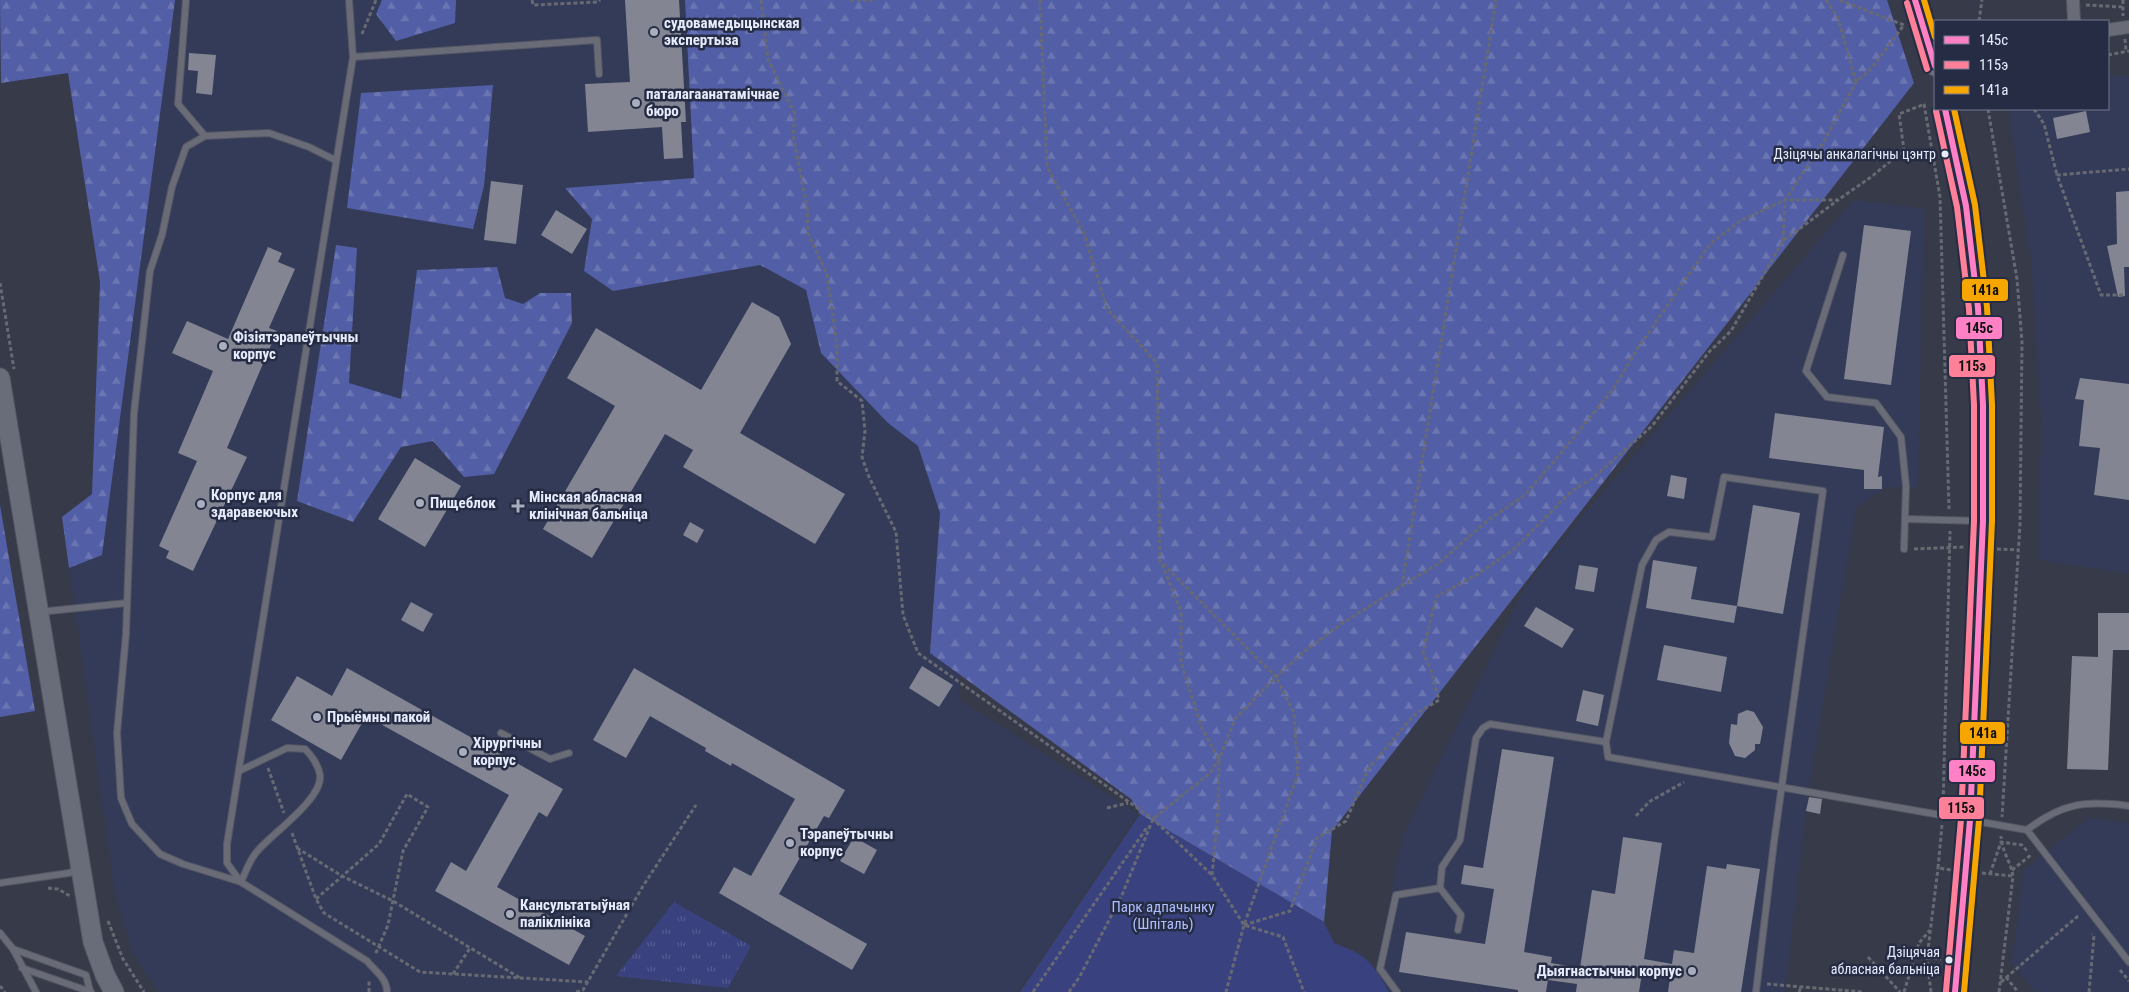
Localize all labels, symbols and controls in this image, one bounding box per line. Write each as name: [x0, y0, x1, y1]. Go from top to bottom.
place label: судовамедыцынская экспертыза: [664, 14, 800, 49]
legend: [1934, 20, 2109, 110]
marker: судовамедыцынская экспертыза: [648, 26, 660, 38]
text: 145с: [1979, 31, 2008, 49]
text: 115э: [1979, 56, 2008, 74]
text: 141а: [1979, 81, 2008, 99]
place label: паталагаанатамічнае бюро: [646, 85, 780, 120]
marker: паталагаанатамічнае бюро: [630, 97, 642, 109]
place label: Дзіцячы анкалагічны цэнтр: [1774, 146, 1936, 162]
marker: Дзіцячы анкалагічны цэнтр: [1940, 149, 1950, 159]
line badge: 141а: [1961, 278, 2009, 302]
text: 141а: [1971, 282, 1999, 298]
line badge: 145с: [1955, 316, 2003, 340]
text: 145с: [1965, 320, 1993, 336]
place label: Фізіятэрапеўтычны корпус: [233, 328, 359, 363]
marker: Фізіятэрапеўтычны корпус: [217, 340, 229, 352]
line badge: 115э: [1948, 354, 1996, 378]
text: 115э: [1958, 358, 1986, 374]
place label: Корпус для здаравеючых: [211, 486, 298, 521]
place label: Мінская абласная клінічная бальніца: [529, 488, 648, 523]
place label: Пищеблок: [430, 494, 496, 512]
marker: Пищеблок: [414, 497, 426, 509]
marker: Корпус для здаравеючых: [195, 498, 207, 510]
marker: Мінская абласная клінічная бальніца: [511, 499, 525, 513]
place label: Прыёмны пакой: [327, 708, 430, 726]
marker: Прыёмны пакой: [311, 711, 323, 723]
line badge: 141а: [1959, 721, 2006, 745]
text: 141а: [1969, 725, 1997, 741]
place label: Хірургічны корпус: [473, 734, 542, 769]
marker: Хірургічны корпус: [457, 746, 469, 758]
line badge: 145с: [1948, 759, 1996, 783]
text: 145с: [1958, 763, 1986, 779]
line badge: 115э: [1938, 796, 1985, 820]
text: 115э: [1947, 800, 1975, 816]
place label: Тэрапеўтычны корпус: [800, 825, 893, 860]
marker: Тэрапеўтычны корпус: [784, 837, 796, 849]
place label: Кансультатыўная паліклініка: [520, 896, 630, 931]
park label: Парк адпачынку (Шпіталь): [1111, 898, 1215, 933]
marker: Кансультатыўная паліклініка: [504, 908, 516, 920]
place label: Дзіцячая абласная бальніца: [1831, 944, 1940, 977]
marker: Дзіцячая абласная бальніца: [1944, 955, 1954, 965]
place label: Дыягнастычны корпус: [1537, 962, 1682, 980]
marker: Дыягнастычны корпус: [1686, 965, 1698, 977]

